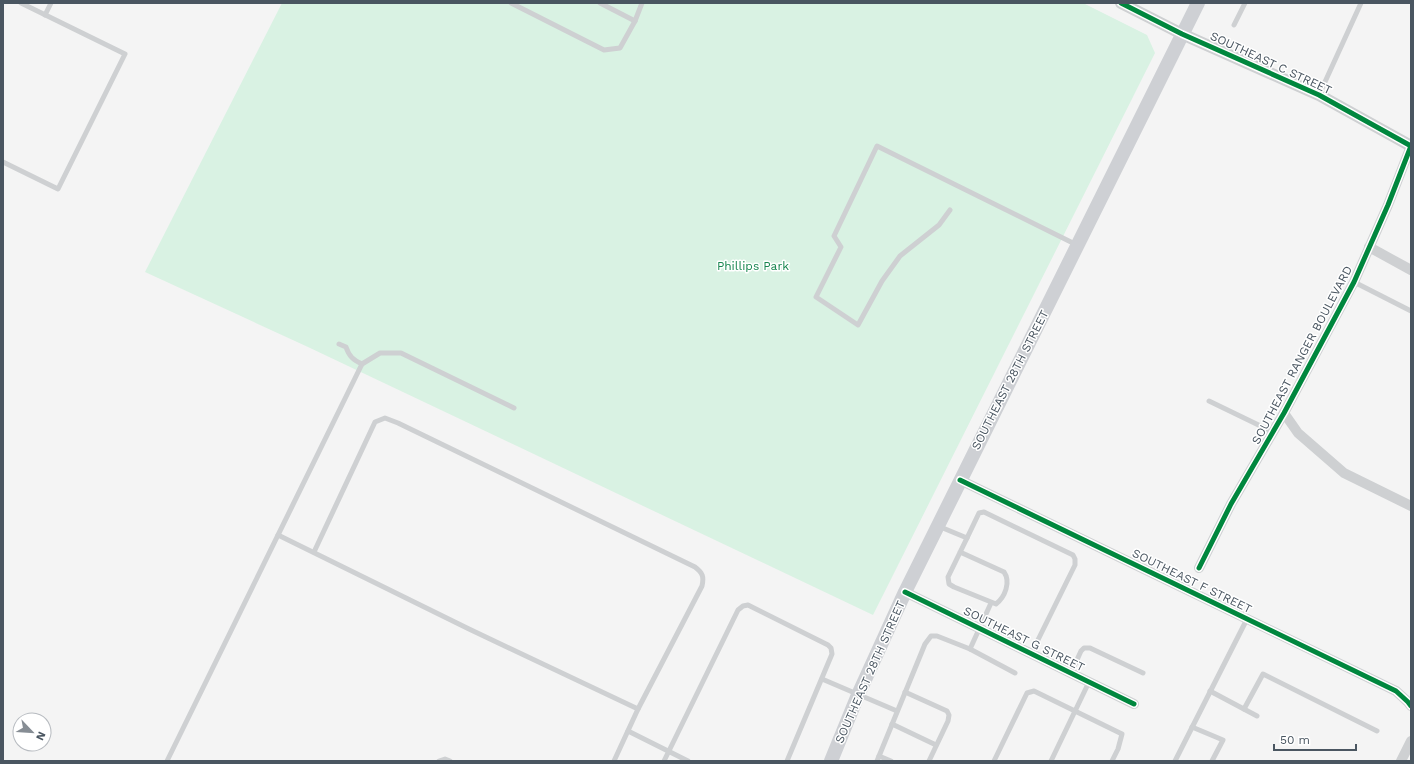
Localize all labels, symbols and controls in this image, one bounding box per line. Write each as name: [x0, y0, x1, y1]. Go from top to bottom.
street label: SOUTHEAST C STREET: [1208, 29, 1334, 97]
park label: Phillips Park: [717, 259, 789, 273]
street label: SOUTHEAST RANGER BOULEVARD: [1249, 263, 1355, 447]
street label: SOUTHEAST 28TH STREET: [969, 308, 1051, 452]
street label: SOUTHEAST F STREET: [1130, 546, 1254, 616]
street label: SOUTHEAST 28TH STREET: [832, 598, 908, 746]
street label: SOUTHEAST G STREET: [961, 604, 1087, 674]
north arrow: [12, 712, 52, 752]
scale bar: [1274, 726, 1356, 752]
text: N: [33, 730, 48, 742]
text: 50 m: [1280, 733, 1310, 747]

